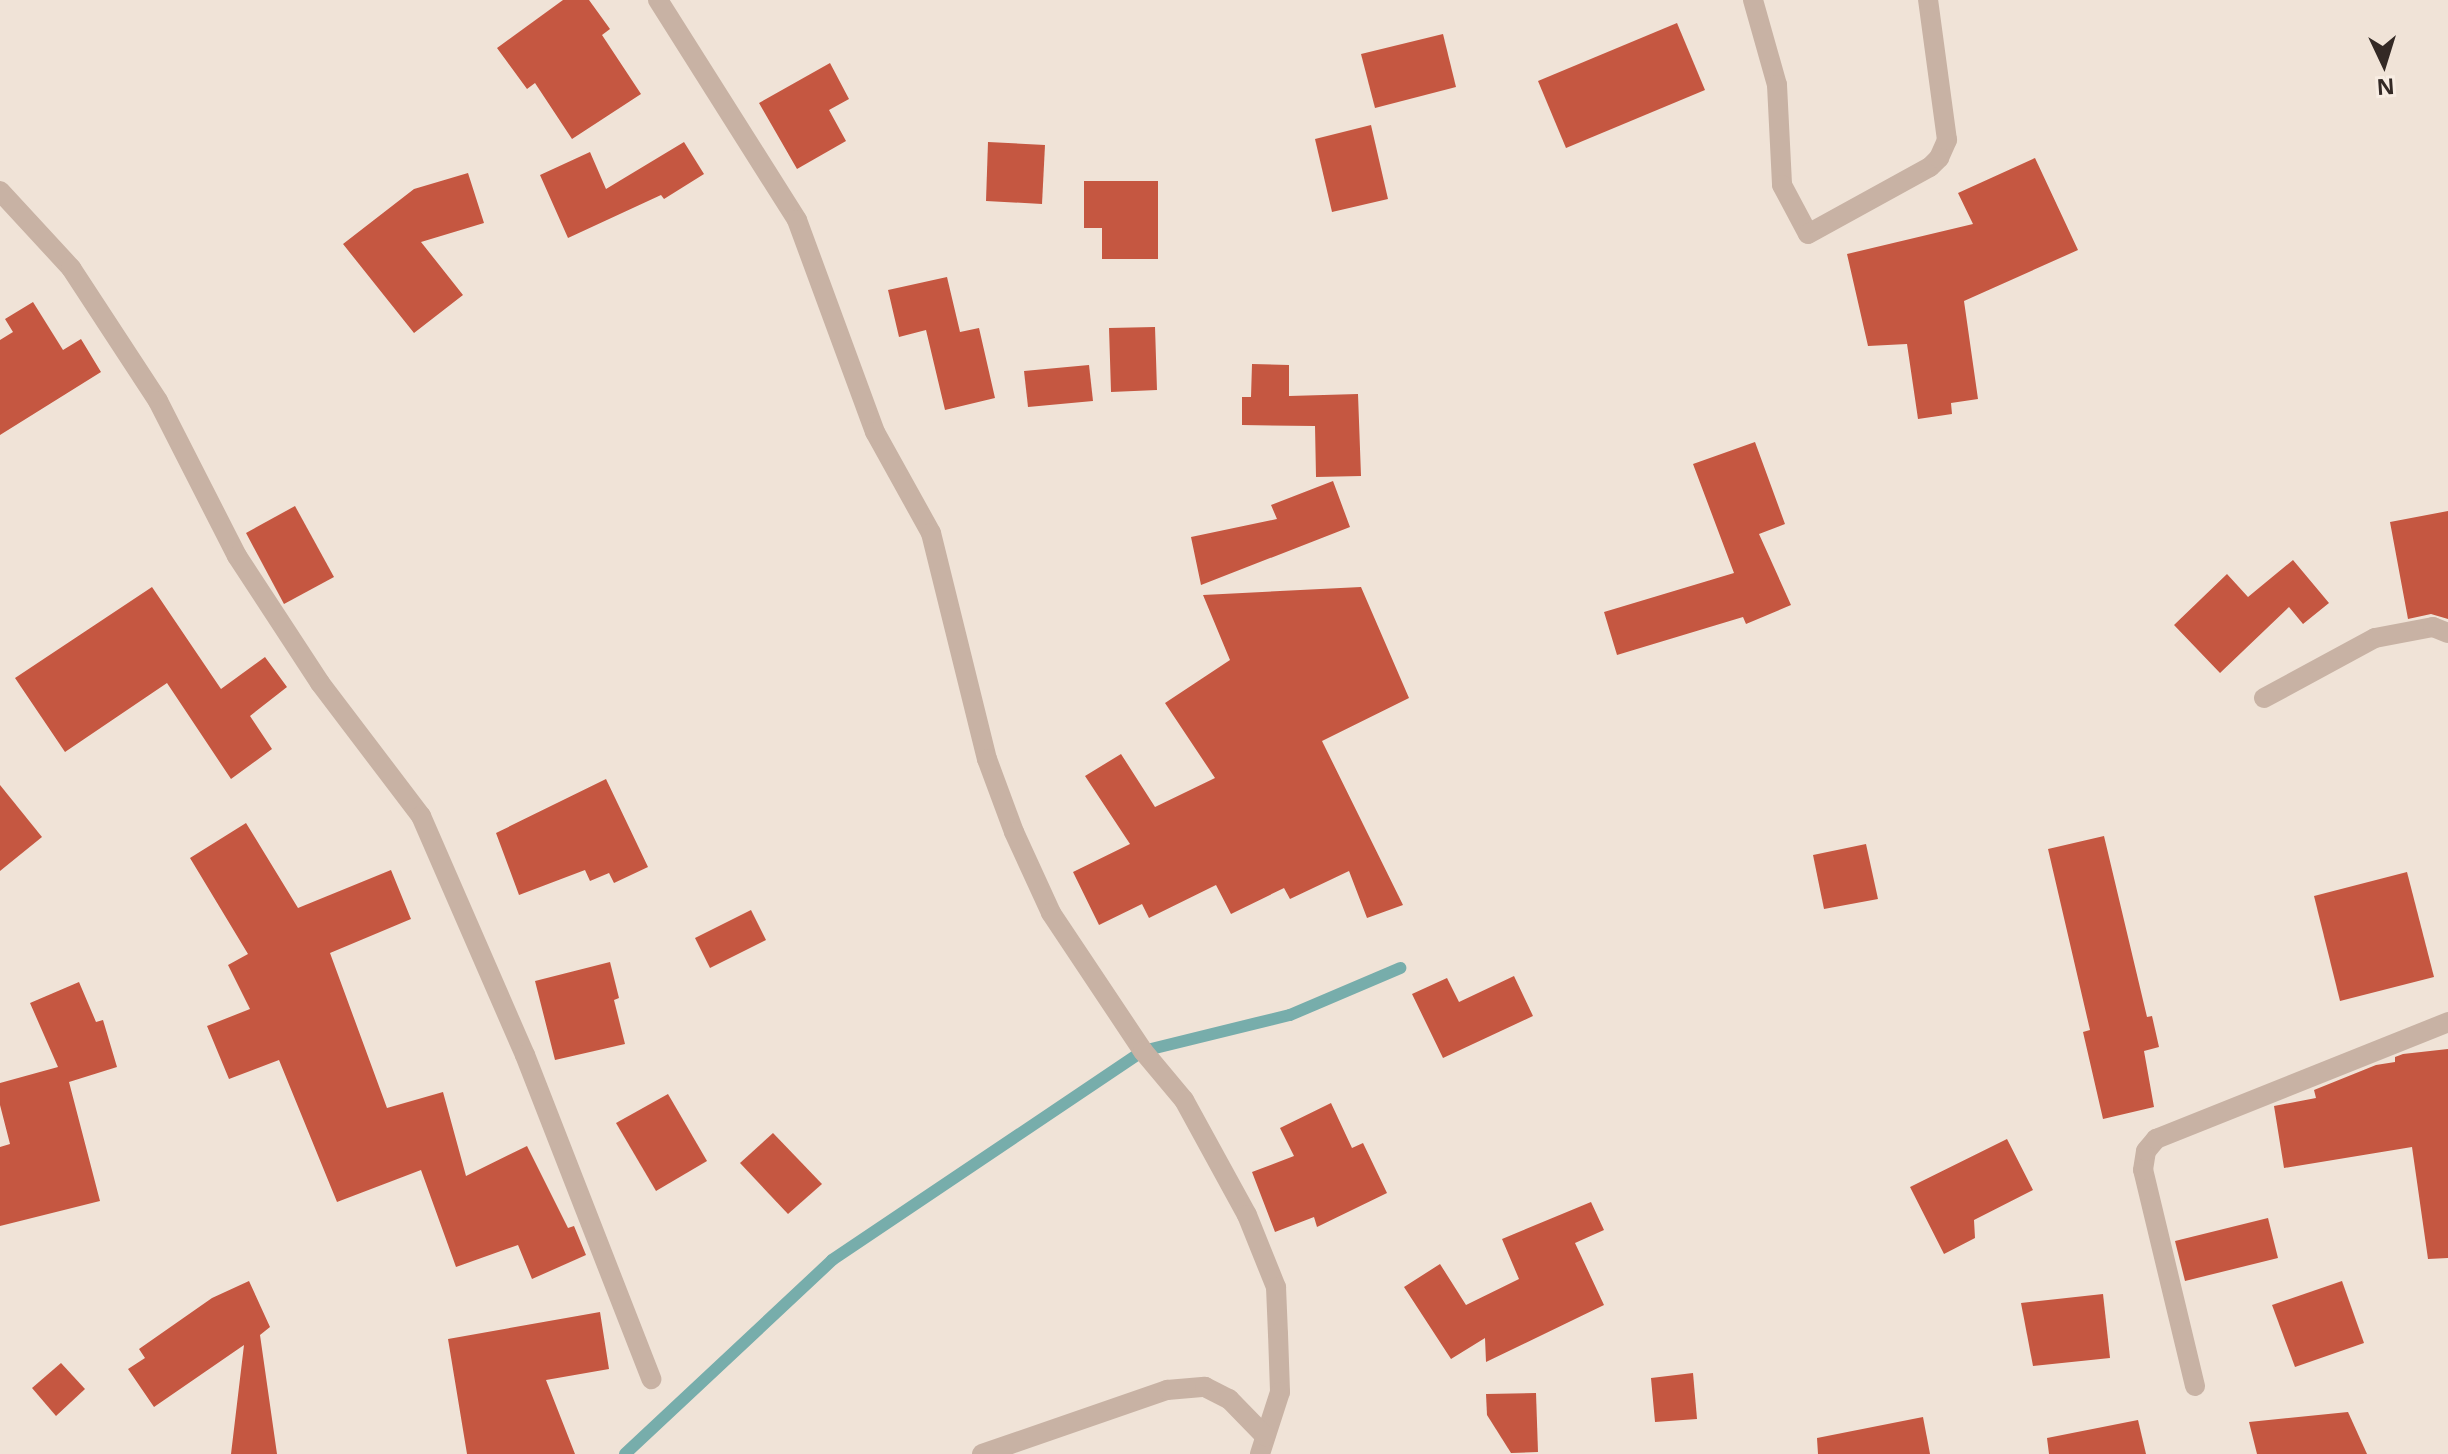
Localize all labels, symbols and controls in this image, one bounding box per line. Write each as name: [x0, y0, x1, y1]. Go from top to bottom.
north arrow: [2344, 24, 2424, 104]
text: N: [2376, 72, 2396, 104]

